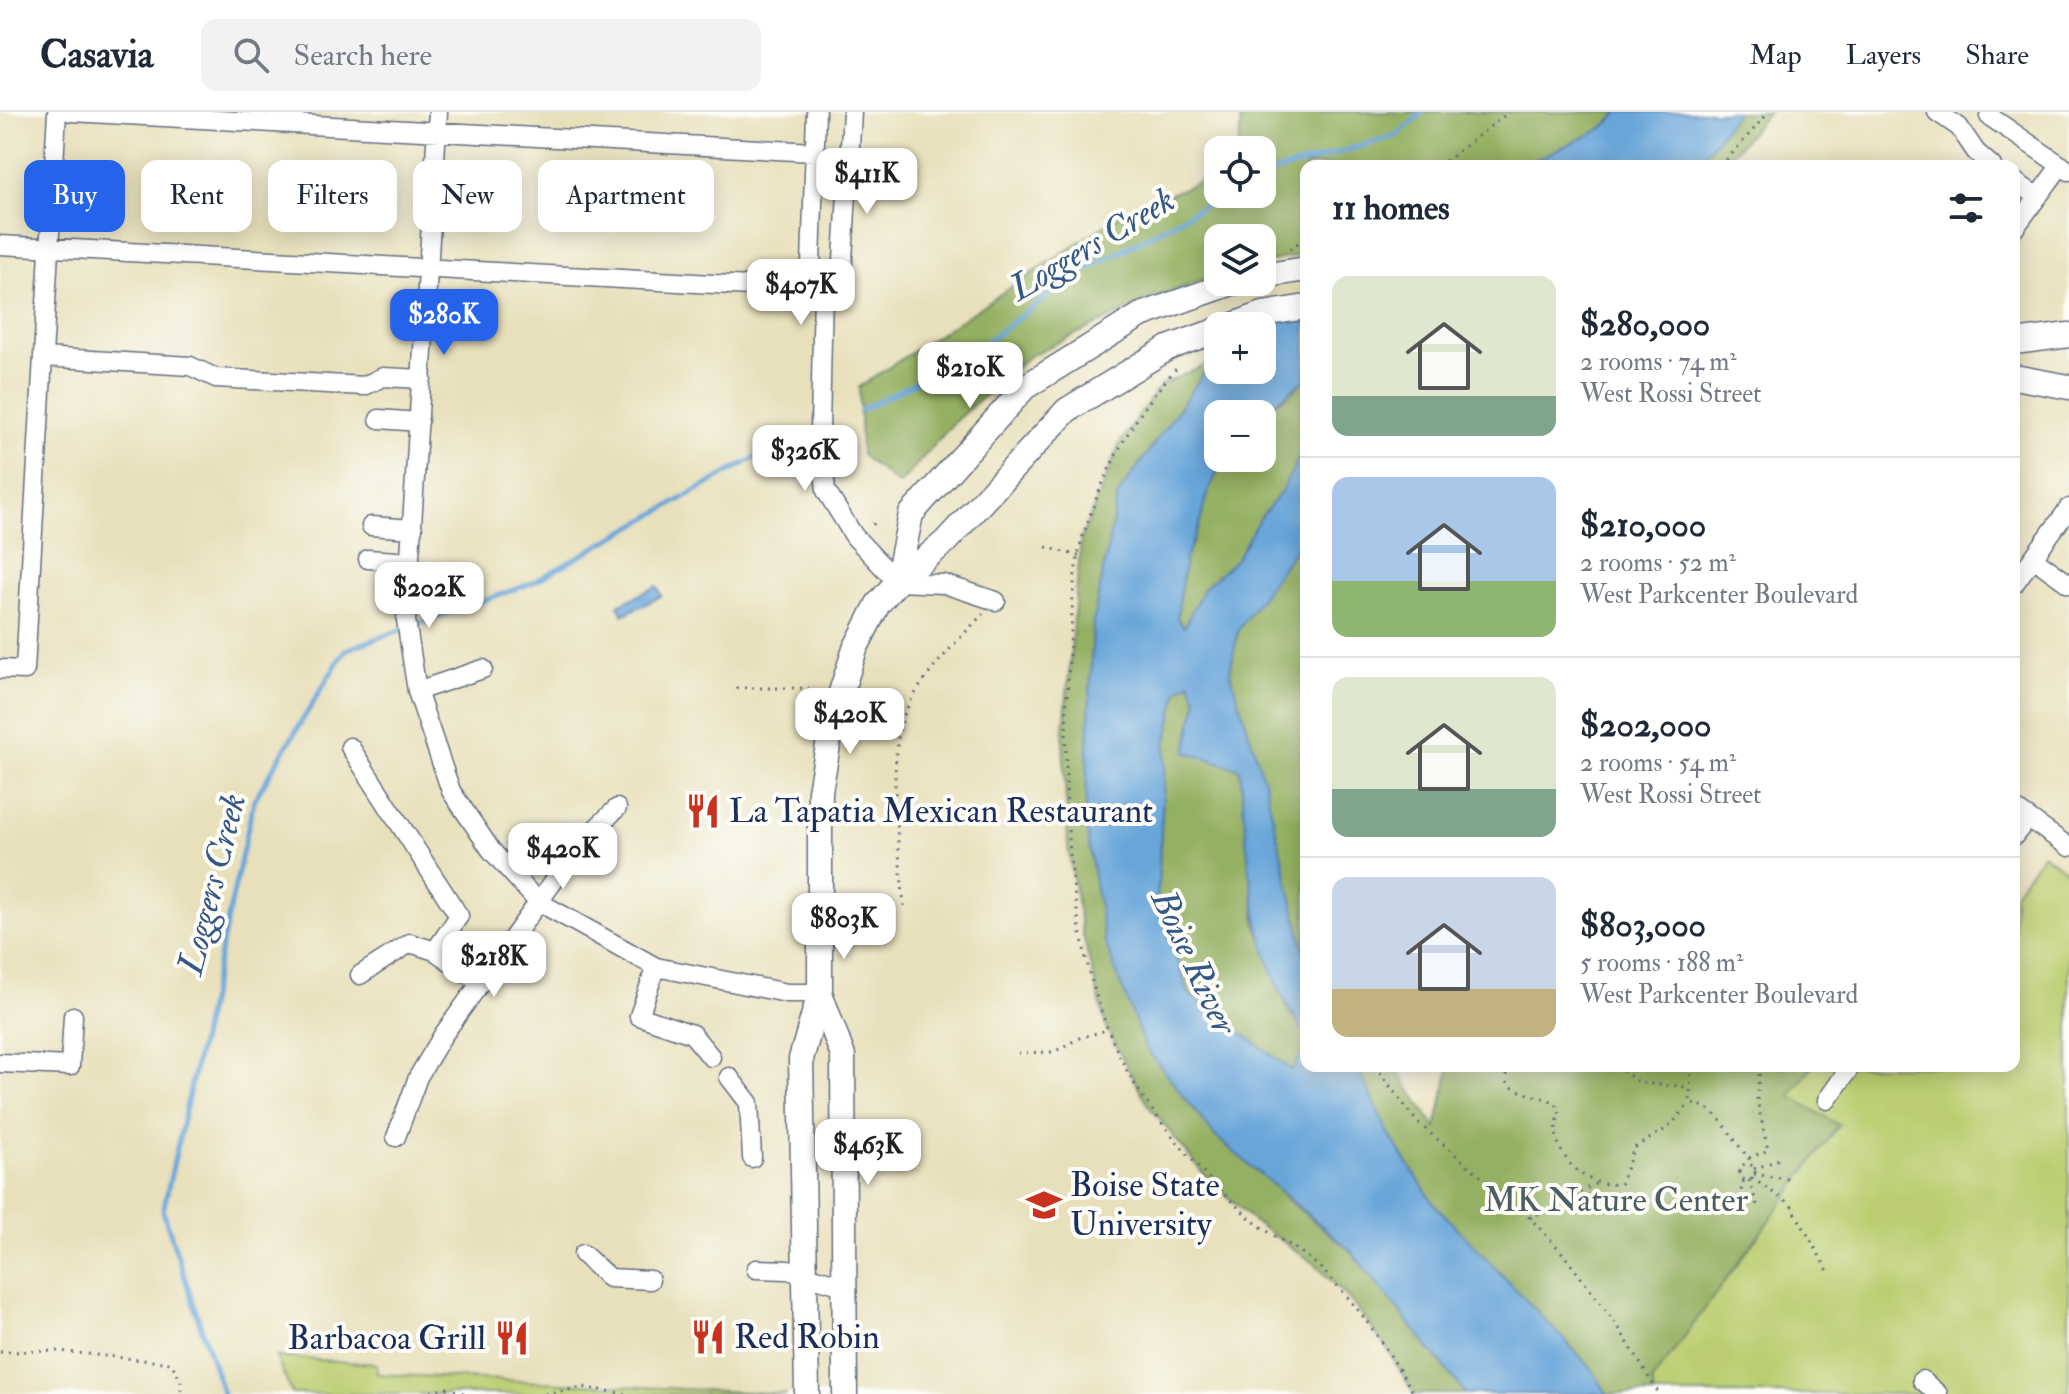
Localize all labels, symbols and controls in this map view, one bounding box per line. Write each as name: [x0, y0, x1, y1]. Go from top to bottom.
search box: [201, 19, 761, 91]
text: Casavia: [40, 31, 153, 79]
icon: search: [229, 33, 273, 77]
text: Search here: [293, 37, 432, 74]
text: Map: [1749, 38, 1802, 73]
text: Layers: [1846, 38, 1921, 73]
text: Share: [1965, 38, 2029, 73]
map controls: [1204, 136, 1276, 472]
button: locate: [1204, 136, 1276, 208]
pin: $411K: [811, 148, 923, 216]
text: $411K: [834, 158, 900, 190]
chip: Buy: [24, 160, 125, 232]
chip: Rent: [141, 160, 252, 232]
chip: Filters: [268, 160, 397, 232]
chip: New: [413, 160, 522, 232]
chip: Apartment: [538, 160, 714, 232]
water label: Loggers Creek: [999, 177, 1183, 312]
icon: filters: [1944, 186, 1988, 230]
text: 11 homes: [1332, 187, 1450, 230]
button: layers: [1204, 224, 1276, 296]
pin: $407K: [745, 259, 857, 327]
text: $407K: [765, 269, 837, 301]
pin: $280K: [388, 289, 500, 357]
text: $280K: [408, 299, 480, 331]
text: $280,000: [1580, 303, 1710, 346]
icon: home: [1396, 308, 1492, 404]
button: +: [1204, 312, 1276, 384]
pin: $210K: [914, 342, 1026, 410]
text: 2 rooms · 74 m²: [1580, 346, 1737, 378]
text: $210K: [936, 352, 1004, 384]
text: West Rossi Street: [1580, 378, 1762, 410]
button: −: [1204, 400, 1276, 472]
pin: $326K: [749, 425, 861, 493]
text: $326K: [770, 435, 840, 467]
text: $210,000: [1580, 504, 1706, 547]
icon: home: [1396, 509, 1492, 605]
text: 2 rooms · 52 m²: [1580, 547, 1736, 579]
pin: $202K: [373, 562, 485, 630]
text: $202K: [393, 572, 465, 604]
text: West Parkcenter Boulevard: [1580, 579, 1858, 611]
pin: $420K: [794, 688, 906, 756]
text: $420K: [813, 698, 887, 730]
text: $202,000: [1580, 704, 1712, 747]
icon: home: [1396, 709, 1492, 805]
text: 2 rooms · 54 m²: [1580, 747, 1736, 779]
text: West Rossi Street: [1580, 779, 1762, 811]
water label: Loggers Creek: [167, 789, 256, 981]
place label: La Tapatia Mexican Restaurant: [729, 790, 1153, 833]
restaurant icon: La Tapatia Mexican Restaurant: [684, 792, 722, 830]
pin: $420K: [507, 823, 619, 891]
text: $420K: [526, 833, 600, 865]
water label: Boise River: [1140, 881, 1248, 1043]
pin: $803K: [788, 893, 900, 961]
text: $803K: [810, 903, 878, 935]
text: $803,000: [1580, 904, 1706, 947]
icon: home: [1396, 909, 1492, 1005]
pin: $218K: [438, 931, 550, 999]
text: $218K: [460, 941, 528, 973]
text: 5 rooms · 188 m²: [1580, 947, 1743, 979]
text: West Parkcenter Boulevard: [1580, 979, 1858, 1011]
pin: $463K: [812, 1119, 924, 1187]
text: $463K: [833, 1129, 903, 1161]
place label: Boise State University: [1070, 1164, 1220, 1246]
park label: MK Nature Center: [1484, 1179, 1748, 1222]
school or university icon: Boise State University: [1025, 1186, 1063, 1224]
place label: Red Robin: [734, 1316, 880, 1359]
place label: Barbacoa Grill: [288, 1317, 486, 1360]
restaurant icon: Red Robin: [689, 1318, 727, 1356]
restaurant icon: Barbacoa Grill: [493, 1319, 531, 1357]

